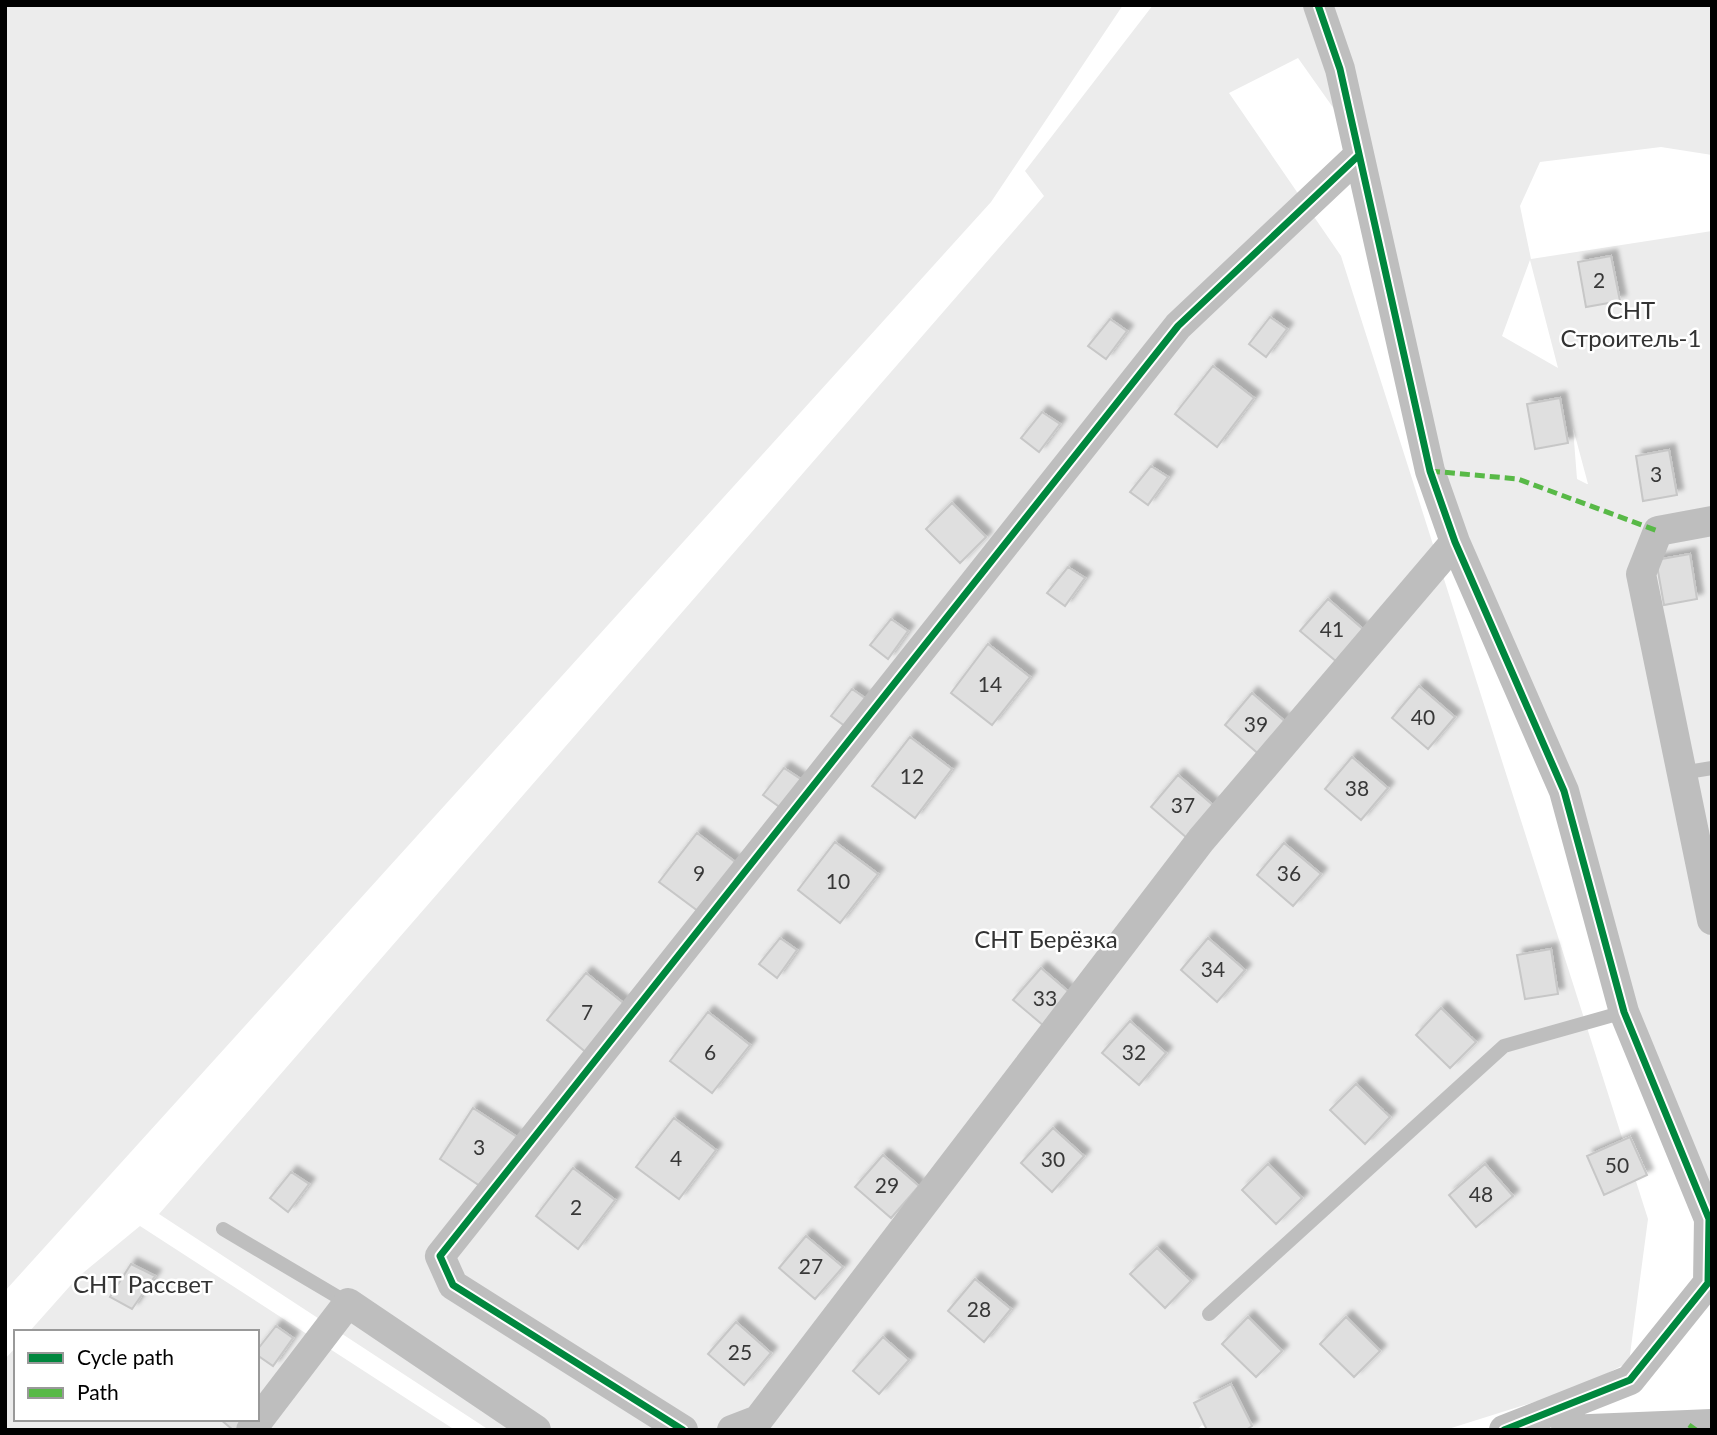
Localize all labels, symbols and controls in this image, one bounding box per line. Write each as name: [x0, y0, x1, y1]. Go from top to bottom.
house number: 2: [1593, 267, 1605, 292]
park label: СНТ Строитель-1: [1561, 295, 1701, 352]
house number: 3: [1650, 461, 1662, 486]
house number: 41: [1320, 616, 1344, 641]
house number: 14: [978, 671, 1002, 696]
house number: 40: [1411, 704, 1435, 729]
house number: 39: [1244, 711, 1268, 736]
house number: 12: [900, 763, 924, 788]
house number: 38: [1345, 775, 1369, 800]
house number: 37: [1171, 792, 1195, 817]
house number: 9: [693, 860, 705, 885]
house number: 36: [1277, 860, 1301, 885]
house number: 10: [826, 868, 850, 893]
park label: СНТ Берёзка: [974, 924, 1118, 953]
house number: 34: [1201, 956, 1225, 981]
house number: 33: [1033, 985, 1057, 1010]
house number: 7: [581, 999, 593, 1024]
house number: 6: [704, 1039, 716, 1064]
house number: 32: [1122, 1039, 1146, 1064]
house number: 3: [473, 1134, 485, 1159]
house number: 4: [670, 1145, 682, 1170]
house number: 30: [1041, 1146, 1065, 1171]
house number: 50: [1605, 1152, 1629, 1177]
house number: 29: [875, 1172, 899, 1197]
house number: 48: [1469, 1181, 1493, 1206]
house number: 2: [570, 1194, 582, 1219]
house number: 27: [799, 1253, 823, 1278]
park label: СНТ Рассвет: [73, 1269, 213, 1298]
house number: 28: [967, 1296, 991, 1321]
legend: [14, 1330, 259, 1421]
house number: 25: [728, 1339, 752, 1364]
text: Cycle path: [77, 1344, 174, 1369]
text: Path: [77, 1379, 119, 1404]

